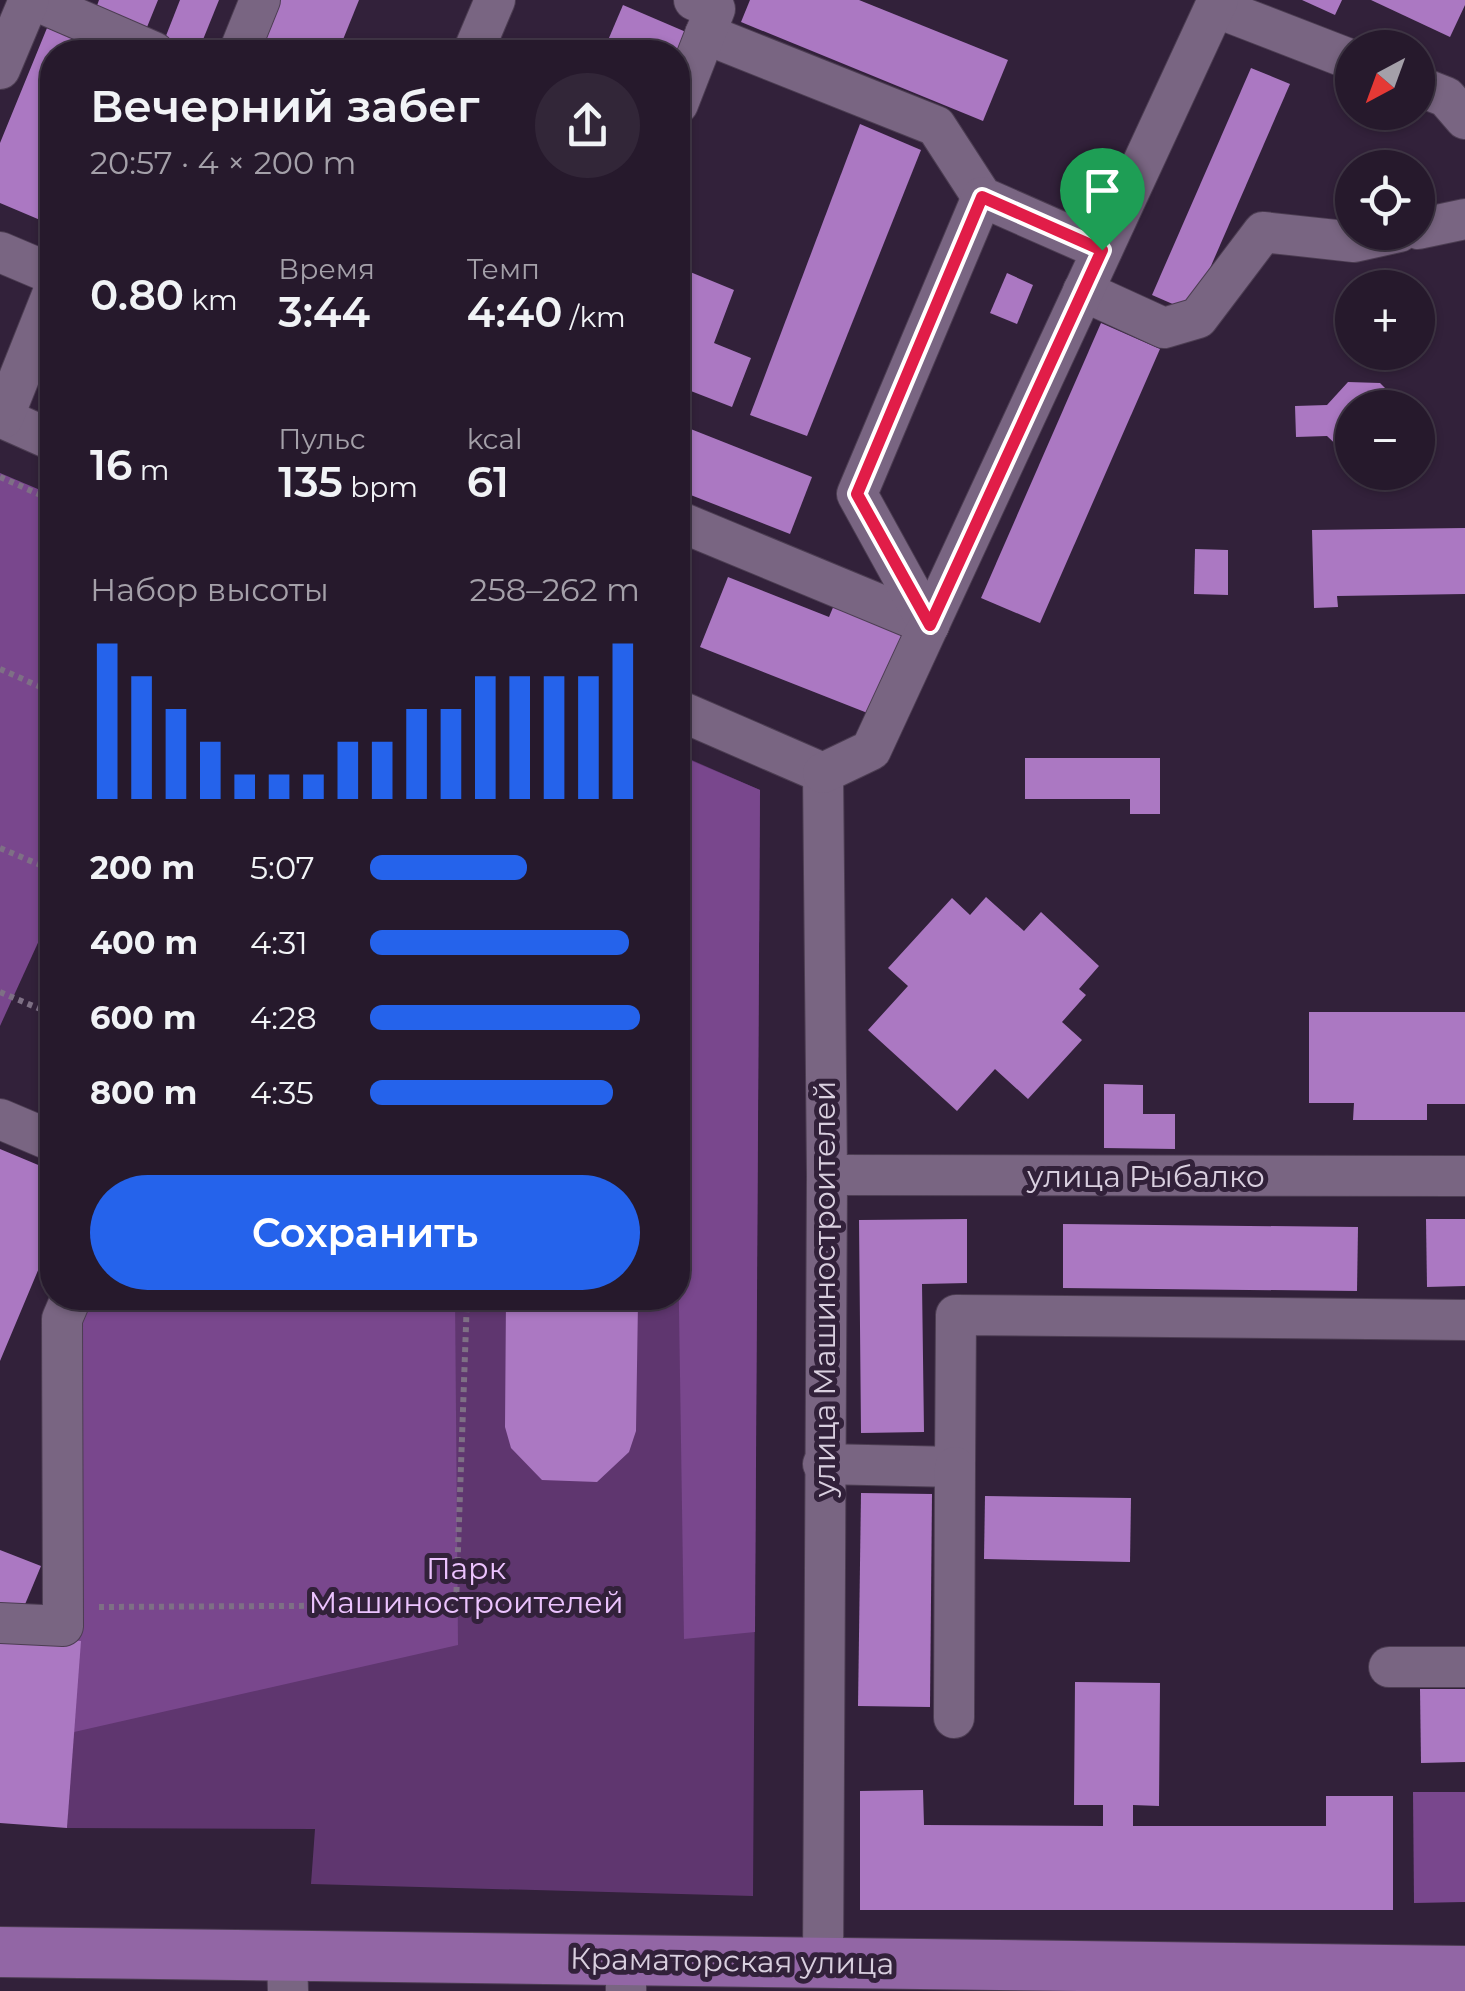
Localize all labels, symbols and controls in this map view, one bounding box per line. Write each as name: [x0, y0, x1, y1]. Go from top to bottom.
north arrow: [1335, 30, 1435, 130]
map controls: [1335, 30, 1435, 490]
button: share: [535, 73, 640, 178]
text: Вечерний забег: [90, 78, 479, 133]
text: 20:57 · 4 × 200 m: [90, 143, 357, 182]
pin: [1060, 148, 1145, 251]
button: locate: [1335, 150, 1435, 250]
icon: arrive: [1075, 163, 1130, 218]
text: Время: [278, 252, 375, 286]
text: Темп: [467, 252, 540, 286]
text: 0.80: [90, 269, 184, 321]
button: +: [1335, 270, 1435, 370]
text: km: [184, 283, 238, 317]
text: 3:44: [278, 286, 370, 338]
text: 4:40: [467, 286, 563, 338]
text: /km: [563, 300, 626, 334]
button: −: [1335, 390, 1435, 490]
text: Пульс: [278, 422, 366, 456]
text: kcal: [467, 422, 523, 456]
text: 16: [90, 439, 132, 491]
text: m: [132, 453, 169, 487]
text: 135: [278, 456, 343, 508]
text: 61: [467, 456, 509, 508]
text: bpm: [343, 470, 418, 504]
text: Набор высоты: [90, 570, 329, 609]
text: 258–262 m: [470, 570, 640, 609]
text: 200 m: [90, 848, 195, 887]
text: 5:07: [250, 848, 315, 887]
text: 400 m: [90, 923, 198, 962]
text: 4:31: [250, 923, 308, 962]
text: 600 m: [90, 998, 196, 1037]
text: 4:28: [250, 998, 317, 1037]
text: 800 m: [90, 1073, 197, 1112]
text: 4:35: [250, 1073, 314, 1112]
street label: улица Машиностроителей: [806, 1081, 843, 1498]
street label: улица Рыбалко: [1026, 1158, 1265, 1195]
button: Сохранить: [90, 1175, 640, 1290]
park label: Парк Машиностроителей: [308, 1550, 624, 1621]
street label: Краматорская улица: [570, 1940, 894, 1982]

